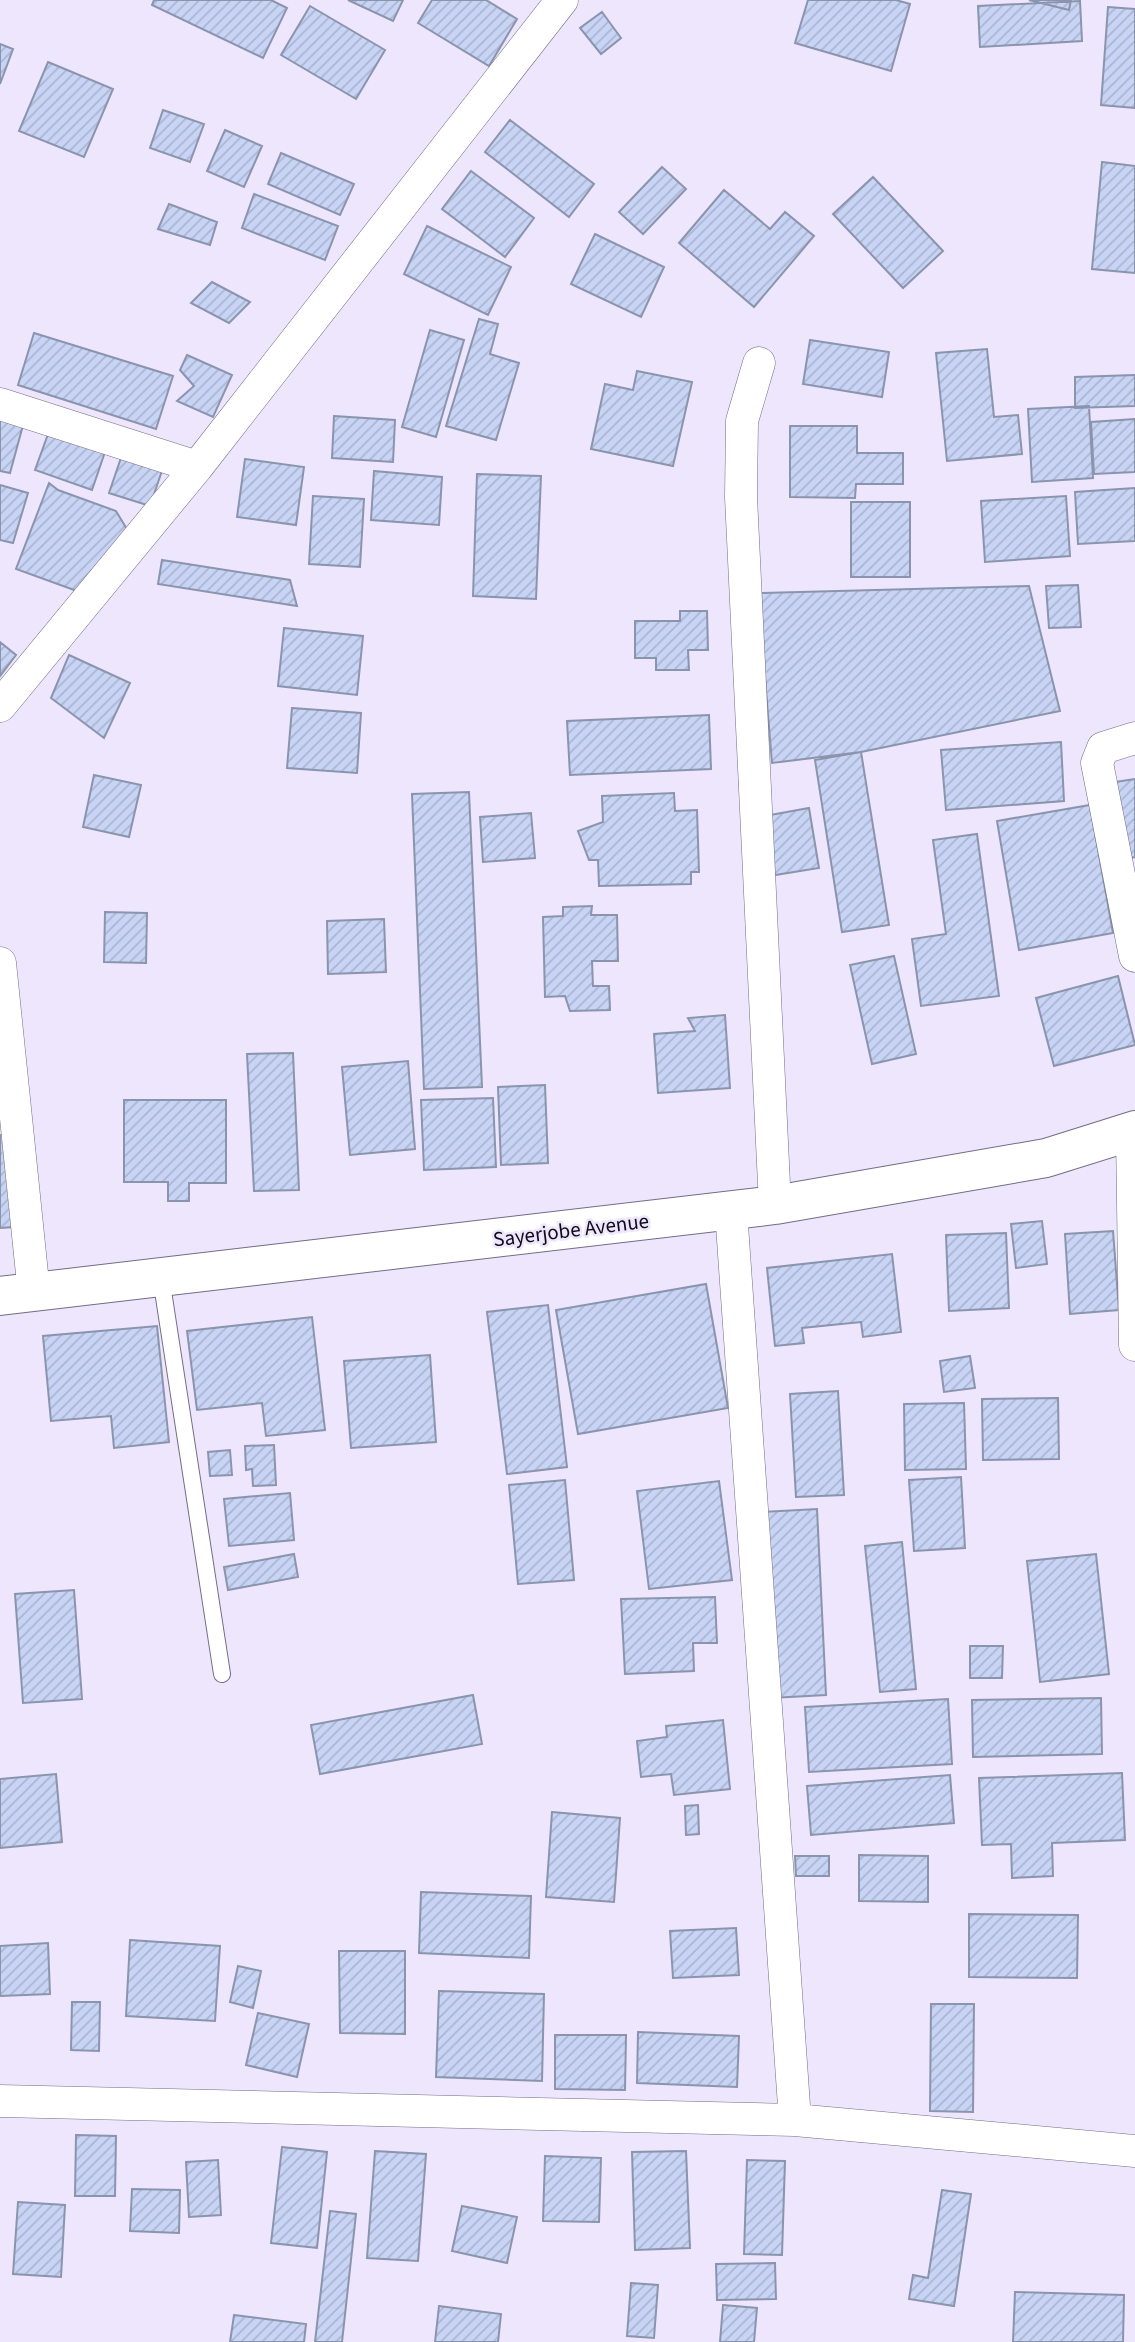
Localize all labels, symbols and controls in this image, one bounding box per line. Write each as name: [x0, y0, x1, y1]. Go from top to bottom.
street label: Sayerjobe Avenue: [491, 1206, 651, 1254]

